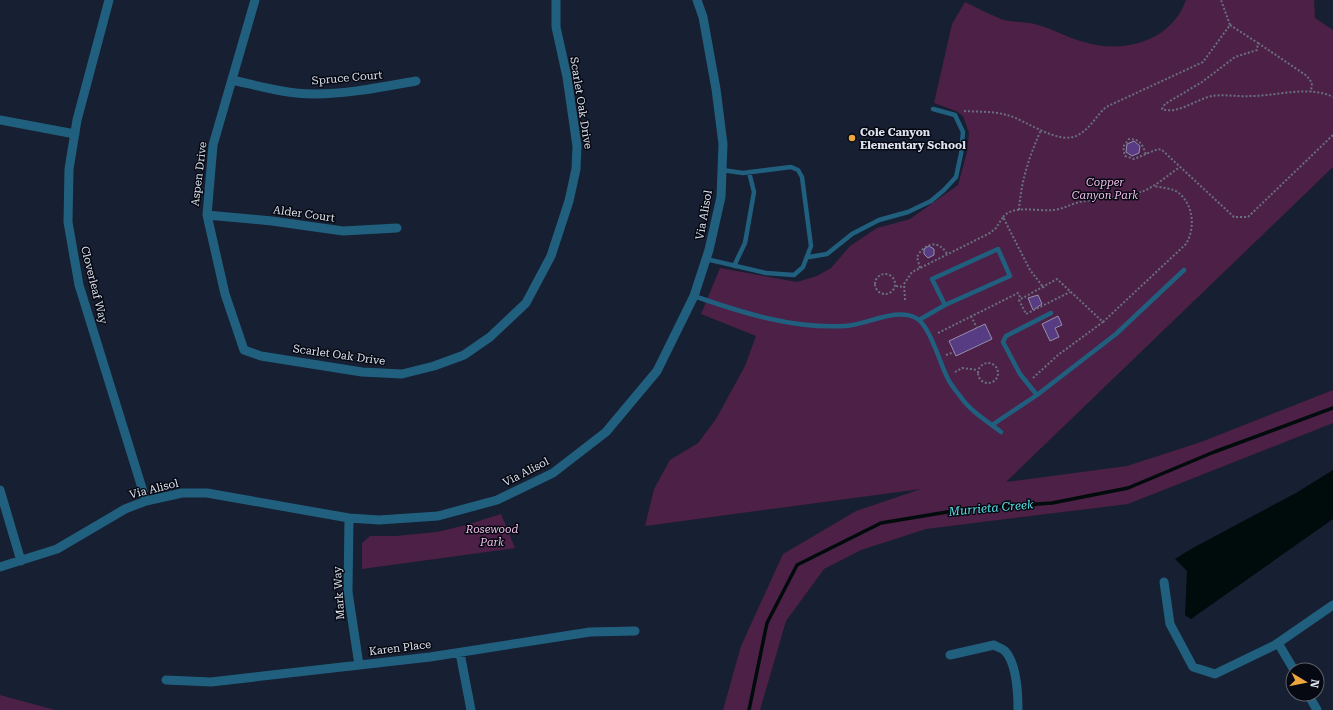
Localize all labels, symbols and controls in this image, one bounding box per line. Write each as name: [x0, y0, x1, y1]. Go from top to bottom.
street label: Scarlet Oak Drive: [567, 56, 595, 150]
street label: Spruce Court: [311, 68, 383, 88]
place label: Cole Canyon Elementary School: [860, 126, 966, 152]
marker: Cole Canyon Elementary School: [847, 133, 857, 143]
street label: Aspen Drive: [189, 141, 209, 207]
park label: Copper Canyon Park: [1072, 176, 1138, 202]
street label: Via Alisol: [693, 189, 715, 241]
street label: Alder Court: [272, 203, 336, 225]
street label: Cloverleaf Way: [78, 245, 110, 326]
street label: Scarlet Oak Drive: [292, 342, 386, 368]
street label: Via Alisol: [501, 455, 552, 489]
street label: Via Alisol: [128, 476, 180, 501]
water label: Murrieta Creek: [947, 497, 1034, 519]
park label: Rosewood Park: [465, 523, 518, 549]
street label: Mark Way: [331, 565, 347, 620]
street label: Karen Place: [368, 638, 432, 658]
north arrow: [1285, 662, 1325, 702]
text: N: [1307, 678, 1321, 689]

